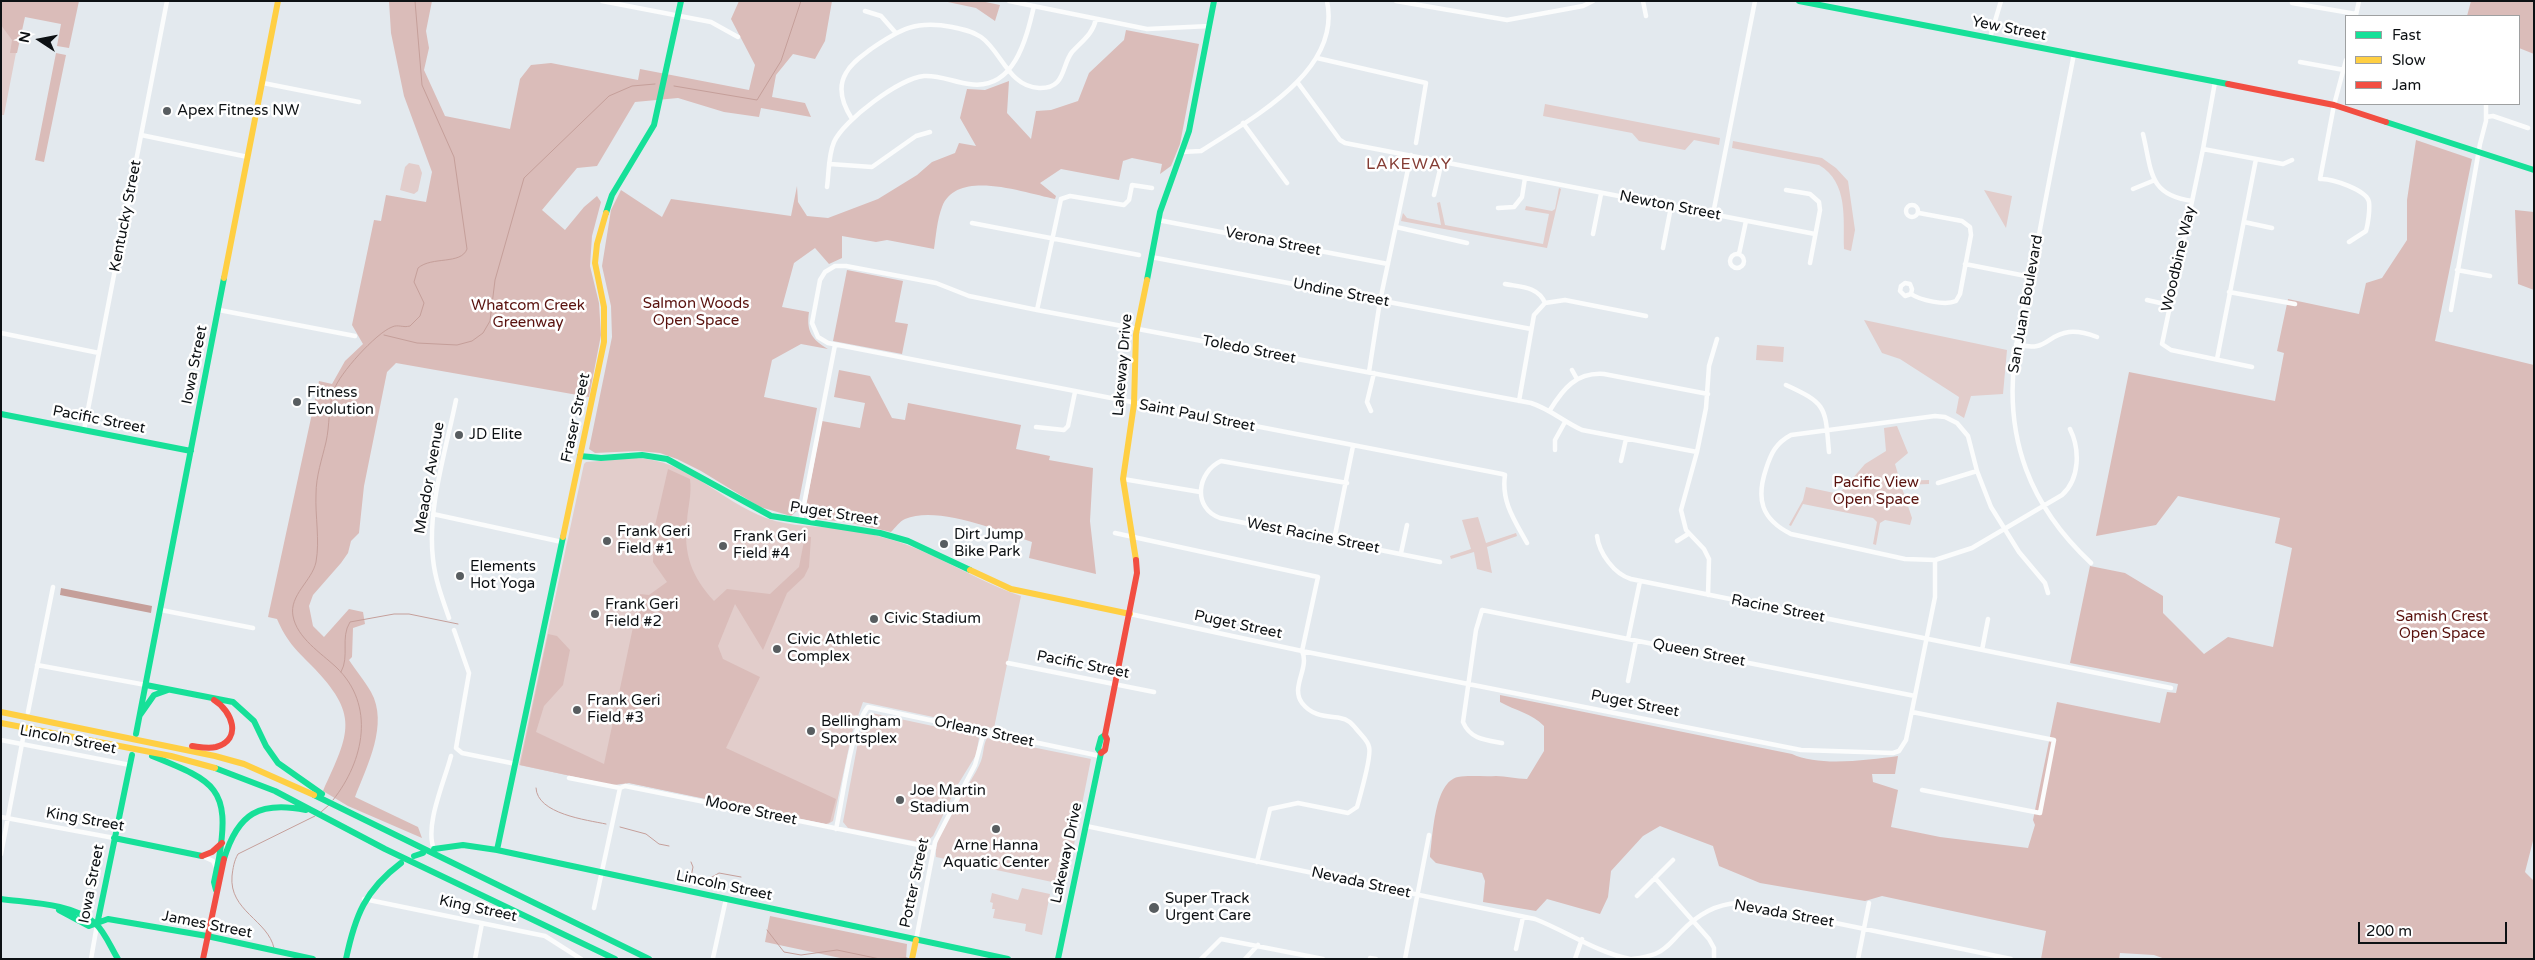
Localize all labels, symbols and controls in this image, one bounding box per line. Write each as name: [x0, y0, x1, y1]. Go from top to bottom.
street label: Yew Street: [1970, 13, 2048, 45]
north arrow: [15, 15, 65, 65]
legend: [2345, 15, 2520, 105]
text: Fast: [2392, 26, 2421, 44]
text: N: [15, 30, 34, 44]
text: Slow: [2392, 51, 2426, 69]
text: Jam: [2392, 76, 2421, 94]
place label: Apex Fitness NW: [177, 102, 300, 120]
marker: Apex Fitness NW: [161, 105, 173, 117]
district label: LAKEWAY: [1365, 155, 1453, 175]
street label: Kentucky Street: [106, 159, 146, 273]
street label: Newton Street: [1618, 187, 1722, 225]
street label: Woodbine Way: [2158, 204, 2200, 314]
street label: Verona Street: [1224, 224, 1322, 260]
street label: San Juan Boulevard: [2005, 233, 2047, 375]
street label: Undine Street: [1291, 275, 1391, 311]
park label: Salmon Woods Open Space: [643, 295, 749, 330]
park label: Whatcom Creek Greenway: [471, 297, 585, 332]
street label: Lakeway Drive: [1110, 313, 1136, 417]
street label: Iowa Street: [179, 324, 211, 406]
street label: Toledo Street: [1201, 332, 1297, 368]
street label: Fraser Street: [558, 372, 594, 464]
place label: Fitness Evolution: [307, 384, 374, 419]
marker: Fitness Evolution: [291, 396, 303, 408]
street label: Saint Paul Street: [1138, 396, 1256, 436]
street label: Pacific Street: [51, 402, 147, 438]
street label: Meador Avenue: [411, 421, 449, 535]
place label: JD Elite: [469, 426, 522, 444]
marker: JD Elite: [453, 429, 465, 441]
park label: Pacific View Open Space: [1833, 474, 1919, 509]
street label: Puget Street: [788, 498, 880, 530]
street label: West Racine Street: [1245, 514, 1381, 558]
place label: Frank Geri Field #1: [617, 523, 690, 558]
place label: Dirt Jump Bike Park: [954, 526, 1024, 561]
place label: Frank Geri Field #4: [733, 528, 806, 563]
marker: Frank Geri Field #1: [601, 535, 613, 547]
marker: Dirt Jump Bike Park: [938, 538, 950, 550]
marker: Frank Geri Field #4: [717, 540, 729, 552]
place label: Elements Hot Yoga: [470, 558, 536, 593]
marker: Elements Hot Yoga: [454, 570, 466, 582]
street label: Racine Street: [1730, 591, 1826, 627]
place label: Frank Geri Field #2: [605, 596, 678, 631]
street label: Puget Street: [1192, 607, 1284, 643]
marker: Frank Geri Field #2: [589, 608, 601, 620]
park label: Samish Crest Open Space: [2396, 608, 2488, 643]
place label: Civic Stadium: [884, 610, 981, 628]
marker: Civic Stadium: [868, 613, 880, 625]
place label: Civic Athletic Complex: [787, 631, 880, 666]
street label: Queen Street: [1651, 635, 1747, 671]
marker: Civic Athletic Complex: [771, 643, 783, 655]
street label: Pacific Street: [1035, 647, 1131, 683]
street label: Puget Street: [1589, 687, 1681, 721]
place label: Frank Geri Field #3: [587, 692, 660, 727]
marker: Frank Geri Field #3: [571, 704, 583, 716]
place label: Bellingham Sportsplex: [821, 713, 901, 748]
street label: Orleans Street: [932, 713, 1036, 751]
street label: Lincoln Street: [18, 722, 118, 758]
marker: Bellingham Sportsplex: [805, 725, 817, 737]
place label: Joe Martin Stadium: [910, 782, 986, 817]
street label: Moore Street: [703, 792, 799, 830]
marker: Joe Martin Stadium: [894, 794, 906, 806]
street label: Lakeway Drive: [1048, 801, 1086, 905]
street label: King Street: [44, 804, 126, 836]
marker: Arne Hanna Aquatic Center: [990, 823, 1002, 835]
street label: Potter Street: [897, 836, 933, 930]
place label: Arne Hanna Aquatic Center: [943, 837, 1049, 872]
street label: Iowa Street: [76, 843, 108, 925]
street label: Nevada Street: [1310, 864, 1412, 902]
street label: Lincoln Street: [674, 867, 774, 905]
place label: Super Track Urgent Care: [1165, 890, 1251, 925]
street label: King Street: [437, 892, 519, 926]
street label: Nevada Street: [1733, 896, 1835, 932]
marker: Super Track Urgent Care: [1147, 901, 1161, 915]
street label: James Street: [160, 907, 254, 943]
scale bar: [2360, 912, 2509, 944]
text: 200 m: [2366, 922, 2412, 940]

